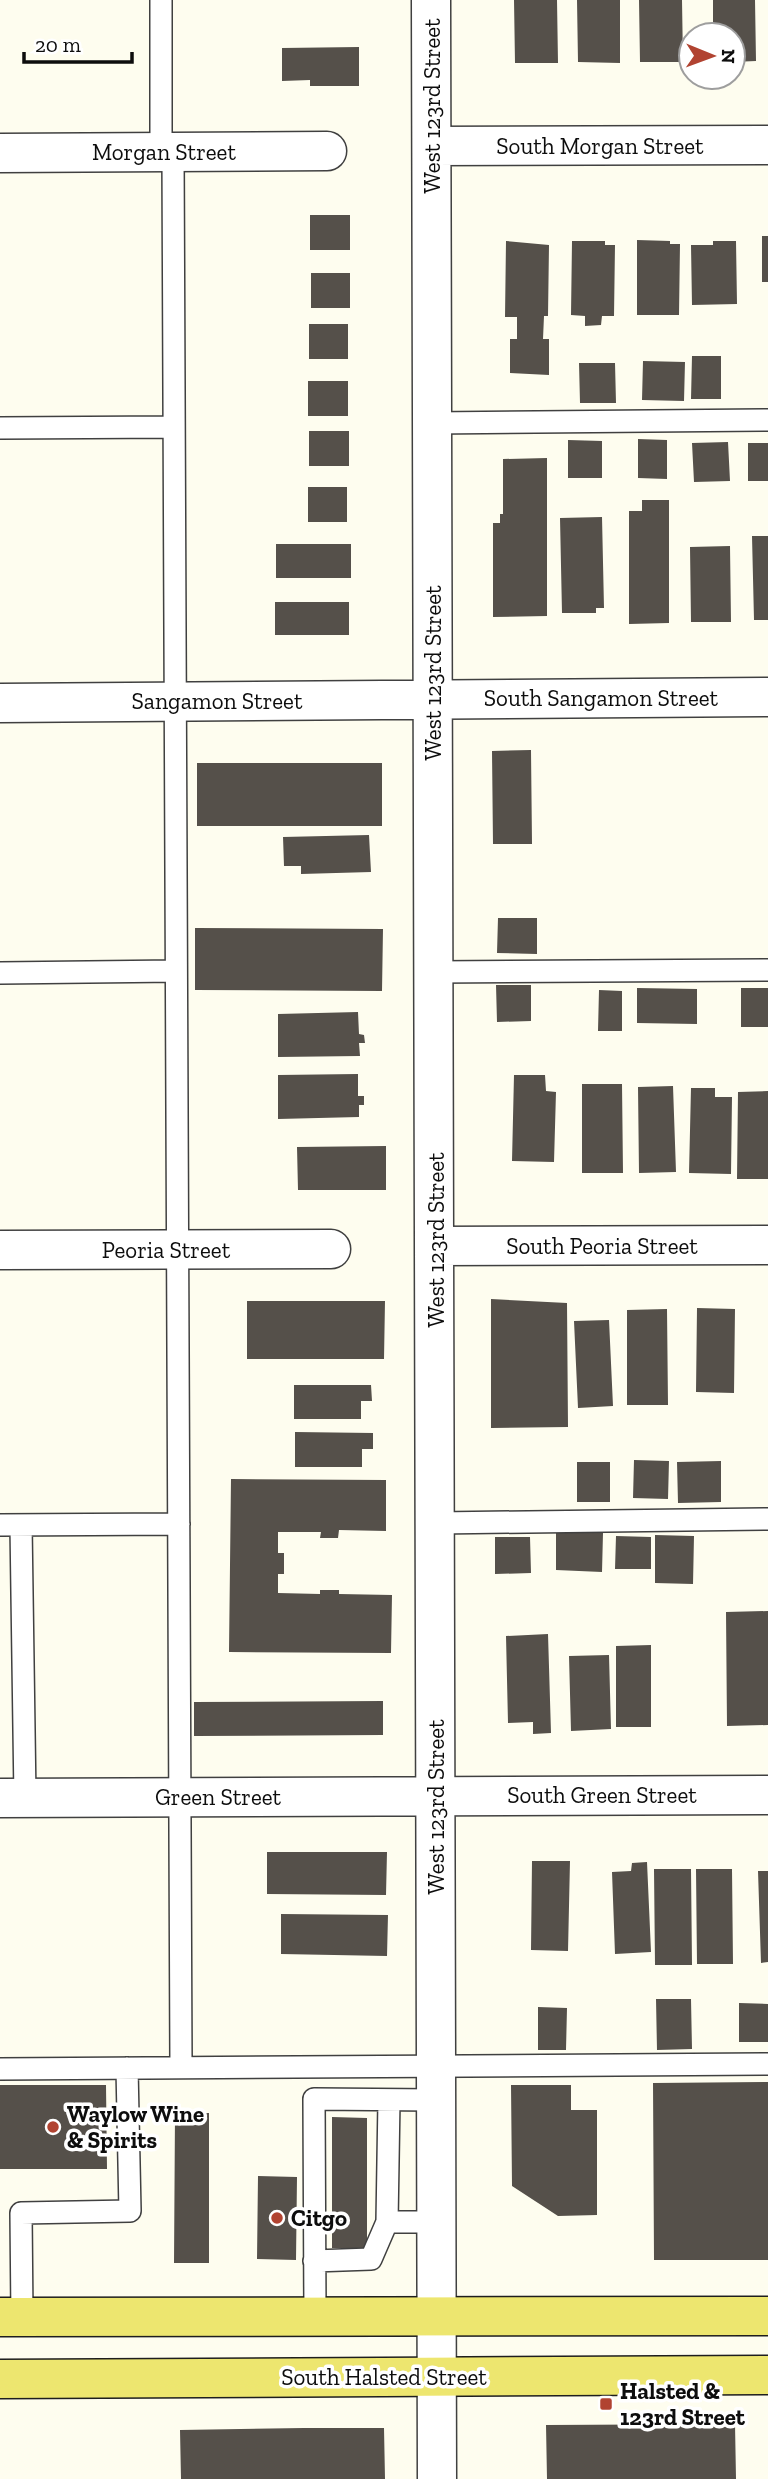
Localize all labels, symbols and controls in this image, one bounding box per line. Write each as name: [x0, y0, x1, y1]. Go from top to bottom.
street label: West 123rd Street: [418, 18, 446, 194]
scale bar: [24, 21, 133, 65]
north arrow: [677, 21, 747, 91]
text: 20 m: [35, 32, 81, 57]
text: N: [717, 49, 740, 64]
street label: South Morgan Street: [496, 132, 704, 160]
street label: Morgan Street: [92, 138, 236, 166]
street label: West 123rd Street: [419, 585, 447, 761]
street label: South Sangamon Street: [484, 684, 719, 712]
street label: Sangamon Street: [132, 687, 303, 715]
street label: West 123rd Street: [422, 1152, 450, 1328]
street label: South Peoria Street: [506, 1232, 698, 1260]
street label: Peoria Street: [102, 1236, 231, 1264]
street label: West 123rd Street: [422, 1719, 450, 1895]
street label: South Green Street: [507, 1781, 697, 1809]
street label: Green Street: [155, 1783, 282, 1811]
place label: Waylow Wine & Spirits: [67, 2100, 204, 2154]
marker: Waylow Wine & Spirits: [45, 2119, 61, 2135]
place label: Citgo: [291, 2204, 347, 2232]
marker: Citgo: [269, 2210, 285, 2226]
street label: South Halsted Street: [281, 2363, 487, 2391]
place label: Halsted & 123rd Street: [620, 2377, 746, 2431]
marker: Halsted & 123rd Street: [598, 2396, 614, 2412]

